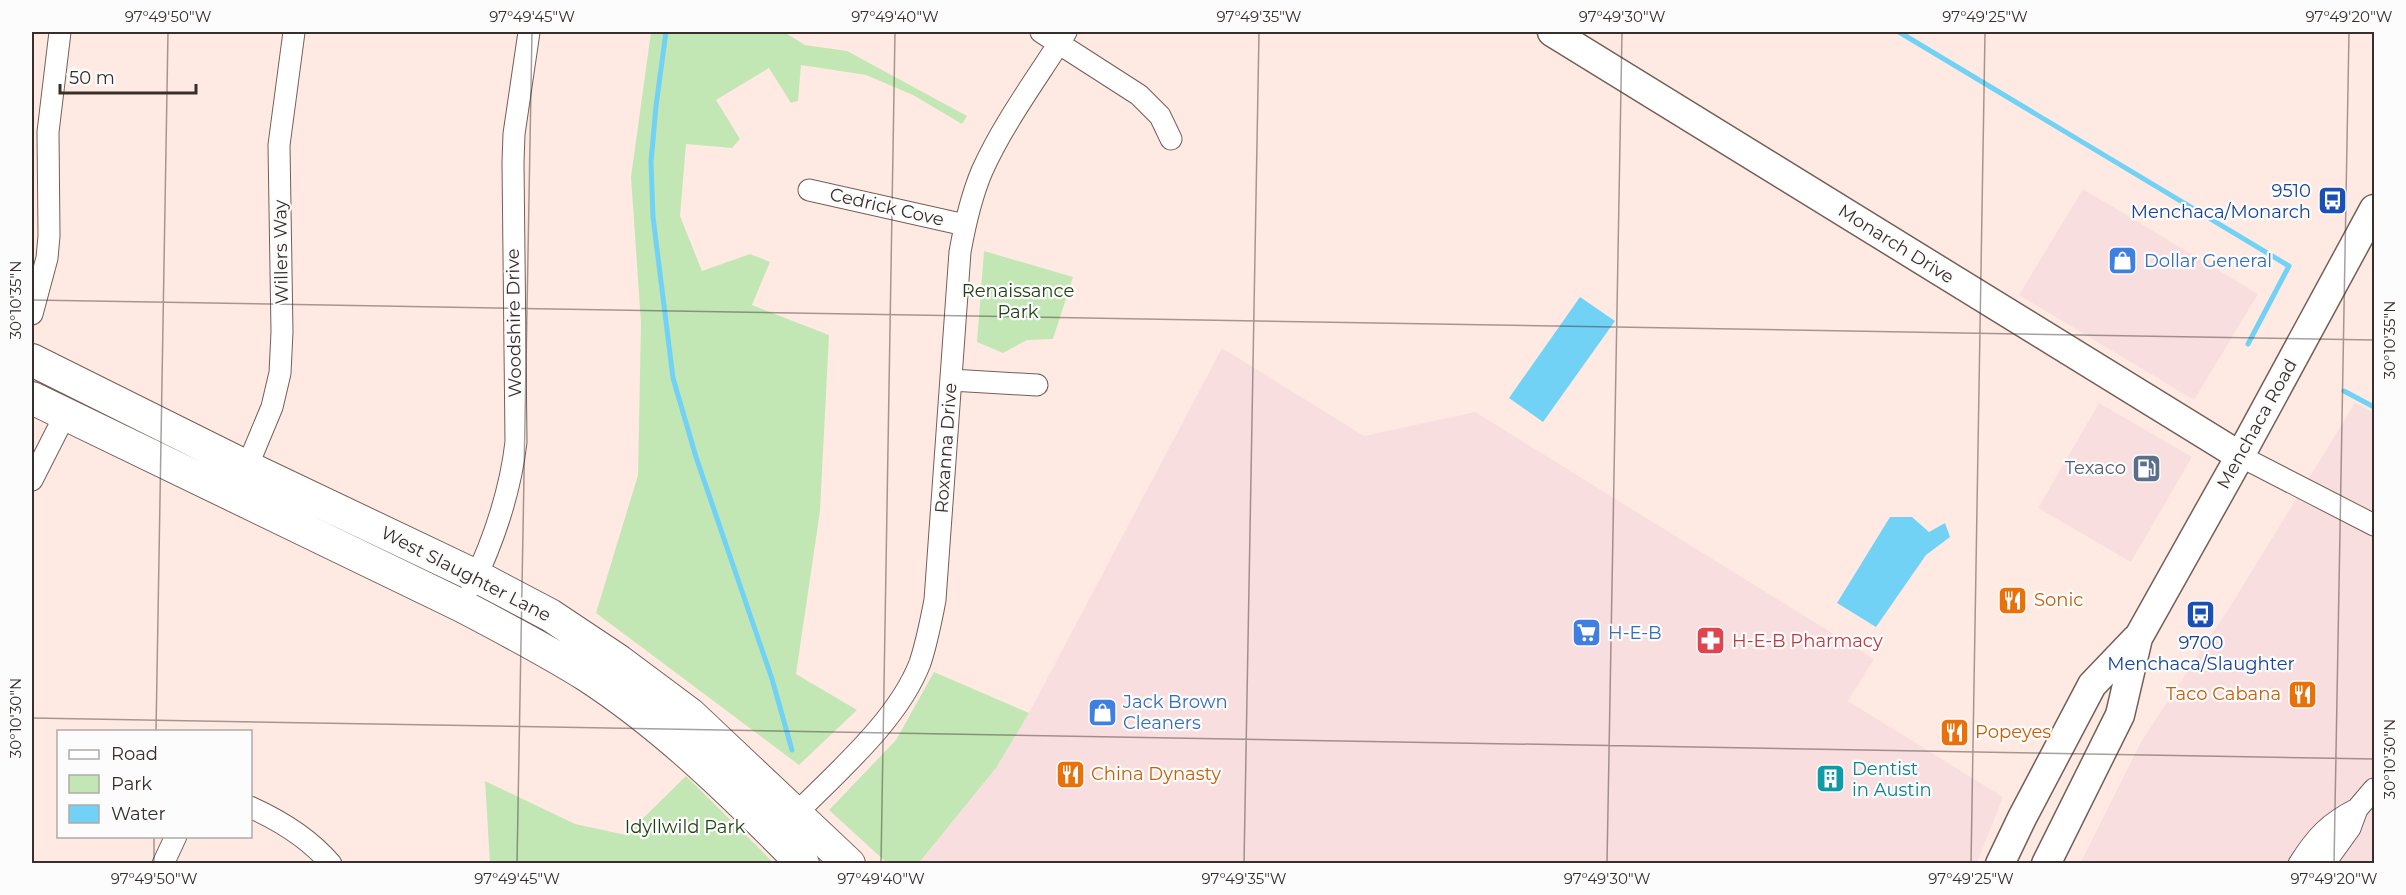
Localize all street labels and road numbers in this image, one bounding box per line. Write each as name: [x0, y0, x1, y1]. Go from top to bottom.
street label: Cedrick Cove: [828, 183, 946, 231]
street label: Willers Way: [269, 199, 293, 305]
street label: Monarch Drive: [1834, 200, 1958, 288]
street label: Woodshire Drive: [502, 248, 526, 398]
street label: Menchaca Road: [2212, 355, 2302, 493]
street label: Roxanna Drive: [930, 382, 962, 514]
street label: West Slaughter Lane: [377, 522, 555, 626]

